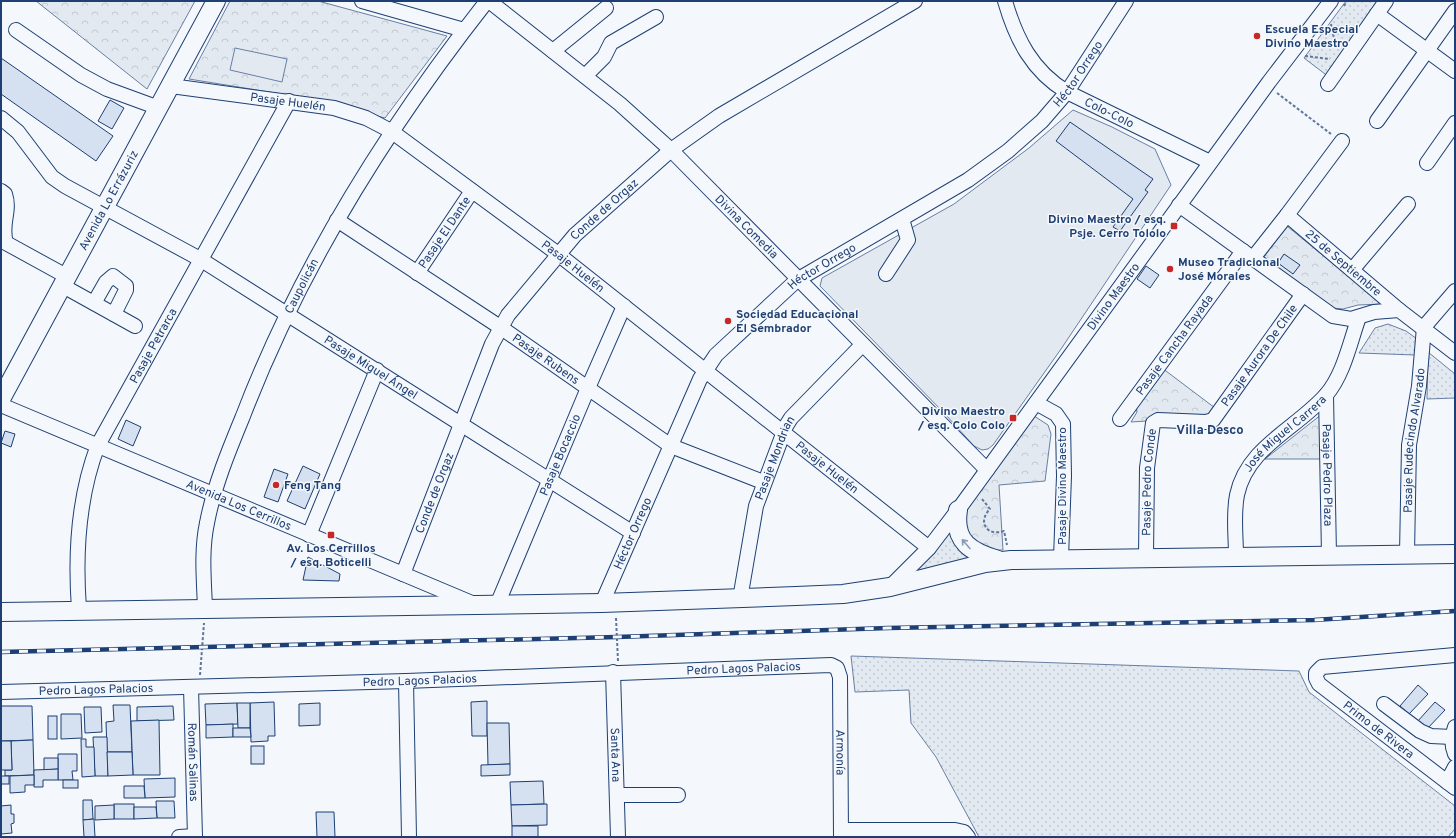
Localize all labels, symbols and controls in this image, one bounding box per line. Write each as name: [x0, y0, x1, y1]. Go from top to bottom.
place label: Escuela Especial Divino Maestro: [1265, 22, 1359, 52]
marker: Escuela Especial Divino Maestro: [1252, 31, 1262, 41]
street label: Héctor Orrego: [1050, 38, 1107, 111]
street label: Pasaje Huelén: [249, 90, 327, 116]
street label: Colo-Colo: [1081, 95, 1137, 133]
street label: Avenida Lo Errázuriz: [76, 148, 143, 254]
street label: Conde de Orgaz: [567, 175, 642, 244]
street label: Divina Comedia: [711, 192, 781, 263]
street label: Pasaje El Dante: [415, 194, 475, 272]
place label: Divino Maestro / esq. Psje. Cerro Tololo: [1048, 212, 1166, 242]
marker: Divino Maestro / esq. Psje. Cerro Tololo: [1169, 221, 1179, 231]
street label: 25 de Septiembre: [1301, 227, 1384, 301]
street label: Pasaje Huelén: [538, 237, 607, 297]
street label: Héctor Orrego: [785, 240, 860, 294]
place label: Museo Tradicional José Morales: [1178, 255, 1280, 285]
street label: Caupolicán: [282, 256, 323, 317]
street label: Divino Maestro: [1084, 260, 1144, 334]
marker: Museo Tradicional José Morales: [1165, 264, 1175, 274]
street label: Pasaje Cancha Rayada: [1133, 292, 1217, 399]
street label: Pasaje Aurora De Chile: [1218, 302, 1302, 410]
street label: Pasaje Petrarca: [127, 306, 181, 387]
place label: Sociedad Educacional El Sembrador: [736, 307, 858, 337]
marker: Sociedad Educacional El Sembrador: [723, 316, 733, 326]
street label: Pasaje Rubens: [509, 331, 582, 389]
street label: Pasaje Miguel Ángel: [321, 332, 420, 404]
street label: Pasaje Rudecindo Alvarado: [1401, 367, 1430, 513]
street label: José Miguel Carrera: [1241, 392, 1330, 475]
place label: Divino Maestro / esq. Colo Colo: [917, 404, 1005, 434]
street label: Pasaje Bocaccio: [537, 411, 585, 498]
street label: Pasaje Mondrian: [752, 413, 799, 503]
marker: Divino Maestro / esq. Colo Colo: [1008, 413, 1018, 423]
district label: Villa Desco: [1176, 423, 1244, 439]
street label: Pasaje Pedro Plaza: [1318, 424, 1335, 526]
street label: Pasaje Divino Maestro: [1055, 427, 1071, 545]
street label: Pasaje Pedro Conde: [1139, 428, 1161, 536]
street label: Pasaje Huelén: [792, 438, 861, 498]
street label: Conde de Orgaz: [412, 450, 458, 536]
street label: Avenida Los Cerrillos: [183, 477, 294, 535]
place label: Feng Tang: [284, 478, 341, 494]
marker: Feng Tang: [271, 480, 281, 490]
street label: Héctor Orrego: [611, 495, 656, 572]
marker: Av. Los Cerrillos / esq. Boticelli: [326, 530, 336, 540]
one-way arrow: [962, 539, 971, 549]
place label: Av. Los Cerrillos / esq. Boticelli: [286, 541, 376, 571]
street label: Pedro Lagos Palacios: [686, 659, 801, 679]
street label: Pedro Lagos Palacios: [362, 671, 477, 691]
street label: Pedro Lagos Palacios: [39, 681, 153, 700]
street label: Primo de Rivera: [1339, 698, 1417, 763]
street label: Román Salinas: [183, 722, 201, 802]
street label: Santa Ana: [606, 727, 623, 783]
street label: Armonía: [831, 729, 848, 775]

